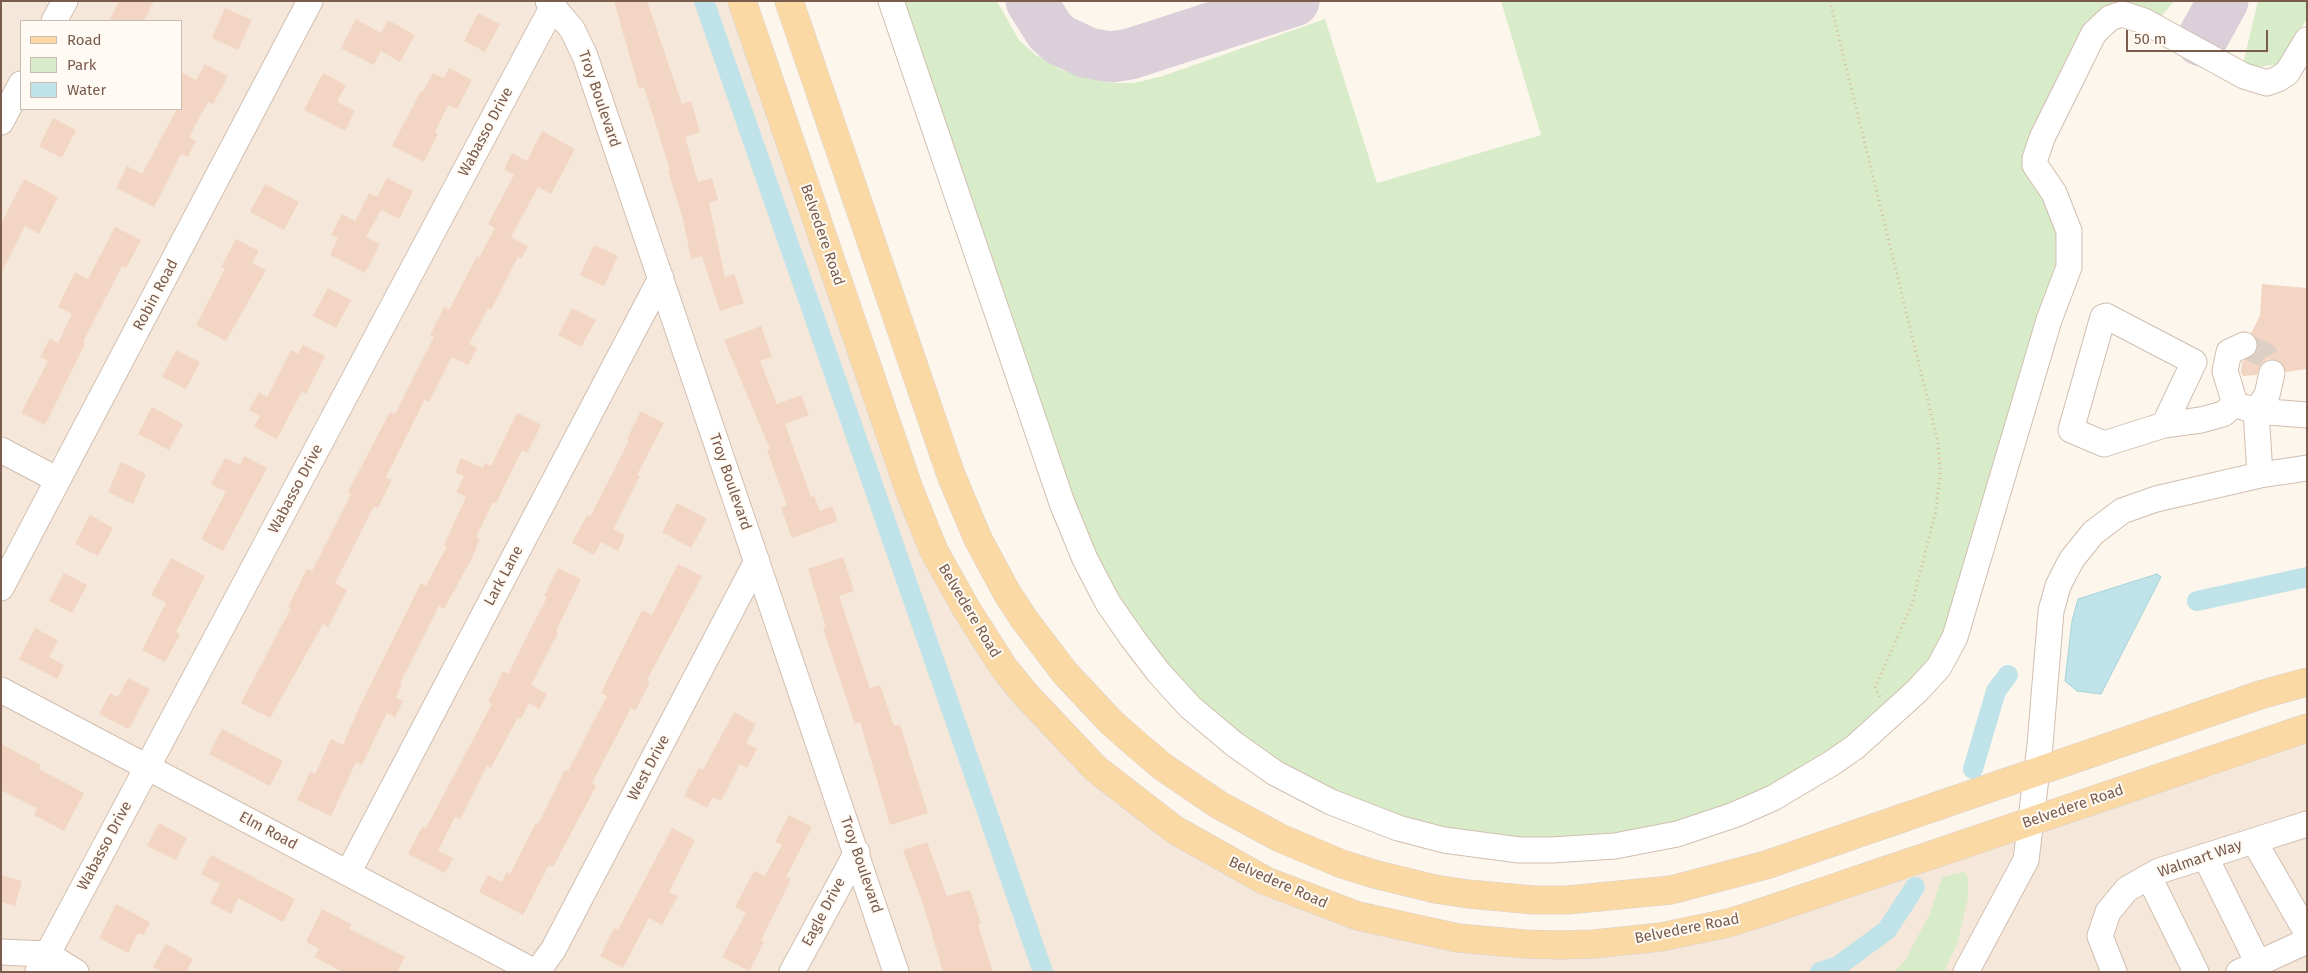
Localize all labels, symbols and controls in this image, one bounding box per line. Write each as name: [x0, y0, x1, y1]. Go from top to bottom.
legend: [20, 20, 182, 110]
scale bar: [2128, 20, 2270, 52]
text: 50 m: [2134, 30, 2167, 48]
text: Road: [67, 31, 102, 49]
street label: Troy Boulevard: [574, 48, 624, 150]
text: Park: [67, 56, 97, 74]
text: Water: [67, 81, 106, 99]
street label: Wabasso Drive: [455, 84, 517, 180]
street label: Belvedere Road: [796, 182, 848, 288]
street label: Robin Road: [130, 256, 182, 334]
street label: Troy Boulevard: [705, 431, 755, 533]
street label: Wabasso Drive: [265, 441, 327, 537]
street label: Lark Lane: [481, 543, 527, 609]
street label: Belvedere Road: [934, 561, 1004, 661]
street label: West Drive: [624, 732, 674, 804]
street label: Belvedere Road: [2020, 781, 2126, 833]
street label: Wabasso Drive: [74, 798, 136, 894]
street label: Elm Road: [236, 808, 300, 854]
street label: Troy Boulevard: [836, 814, 886, 916]
street label: Walmart Way: [2156, 836, 2244, 882]
street label: Belvedere Road: [1226, 853, 1330, 913]
street label: Eagle Drive: [798, 875, 850, 949]
street label: Belvedere Road: [1633, 910, 1741, 948]

